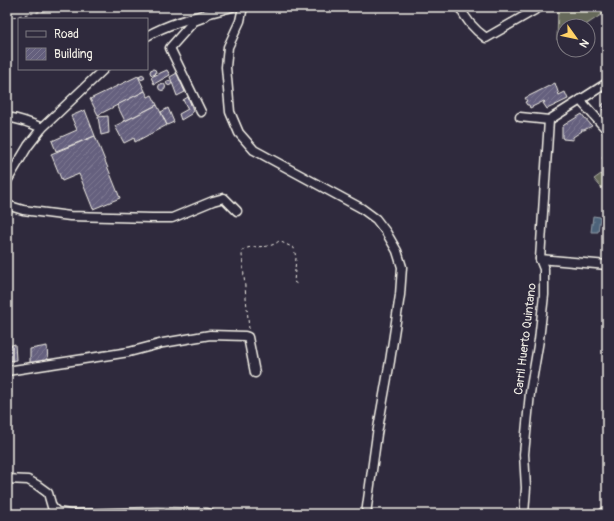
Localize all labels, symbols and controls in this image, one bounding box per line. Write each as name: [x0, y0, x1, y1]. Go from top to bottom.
legend: [18, 18, 148, 70]
north arrow: [556, 18, 596, 58]
text: Road: [54, 27, 79, 42]
text: N: [576, 37, 591, 50]
text: Building: [54, 47, 93, 62]
street label: Carril Huerto Quintano: [511, 282, 540, 396]

